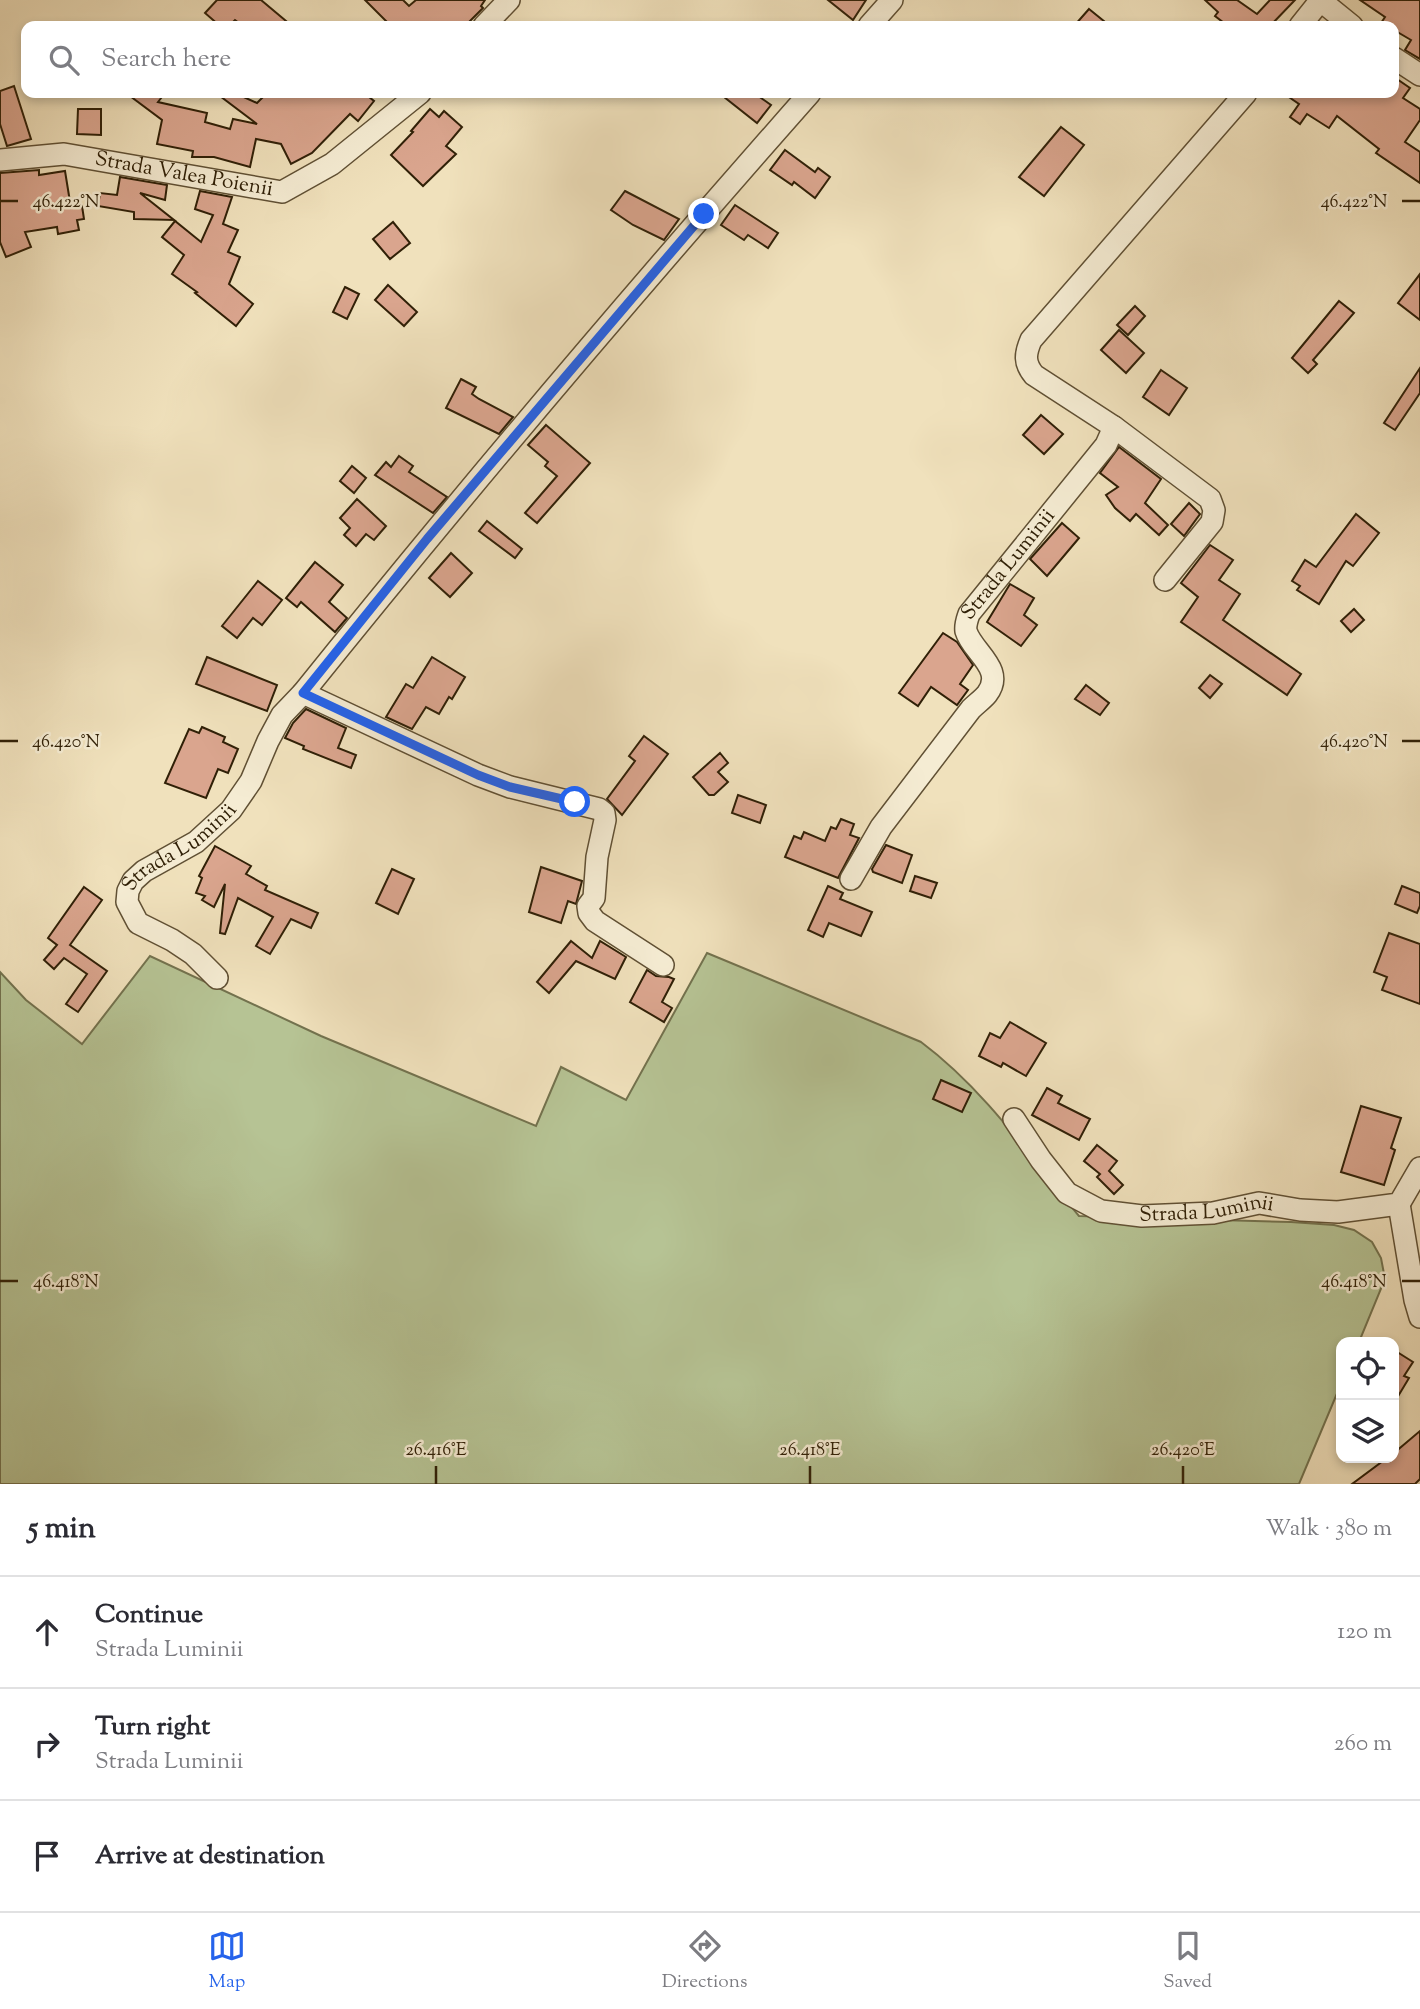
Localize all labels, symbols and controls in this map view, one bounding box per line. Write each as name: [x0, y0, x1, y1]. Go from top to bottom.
search box: [21, 21, 1399, 98]
icon: search: [45, 41, 83, 79]
text: Search here: [101, 41, 231, 78]
street label: Strada Valea Poienii: [92, 145, 275, 205]
text: 46.422°N: [33, 190, 99, 216]
text: 46.422°N: [1321, 190, 1387, 216]
route end: [688, 198, 719, 229]
street label: Strada Luminii: [954, 503, 1063, 627]
text: 46.420°N: [32, 730, 100, 756]
text: 46.420°N: [1320, 730, 1388, 756]
route start: [559, 786, 590, 817]
street label: Strada Luminii: [115, 798, 246, 897]
street label: Strada Luminii: [1139, 1188, 1276, 1231]
text: 46.418°N: [33, 1270, 99, 1296]
text: 46.418°N: [1321, 1270, 1387, 1296]
map controls: [1336, 1337, 1399, 1463]
button: locate: [1336, 1337, 1399, 1400]
button: layers: [1336, 1400, 1399, 1463]
text: 26.416°E: [405, 1438, 467, 1464]
text: 26.418°E: [779, 1438, 841, 1464]
text: 26.420°E: [1151, 1438, 1215, 1464]
text: 5 min: [28, 1508, 96, 1551]
text: Walk · 380 m: [1266, 1513, 1392, 1546]
text: Continue: [95, 1597, 203, 1634]
icon: ahead: [28, 1613, 66, 1651]
text: 120 m: [1337, 1616, 1392, 1649]
text: Strada Luminii: [95, 1634, 243, 1667]
text: Turn right: [95, 1709, 210, 1746]
icon: right: [28, 1725, 66, 1763]
text: 260 m: [1334, 1728, 1392, 1761]
text: Strada Luminii: [95, 1746, 243, 1779]
icon: arrive: [28, 1837, 66, 1875]
text: Arrive at destination: [95, 1838, 325, 1875]
tab: Map: [208, 1927, 246, 1996]
tab: Directions: [662, 1927, 747, 1996]
tab: Saved: [1163, 1927, 1212, 1996]

